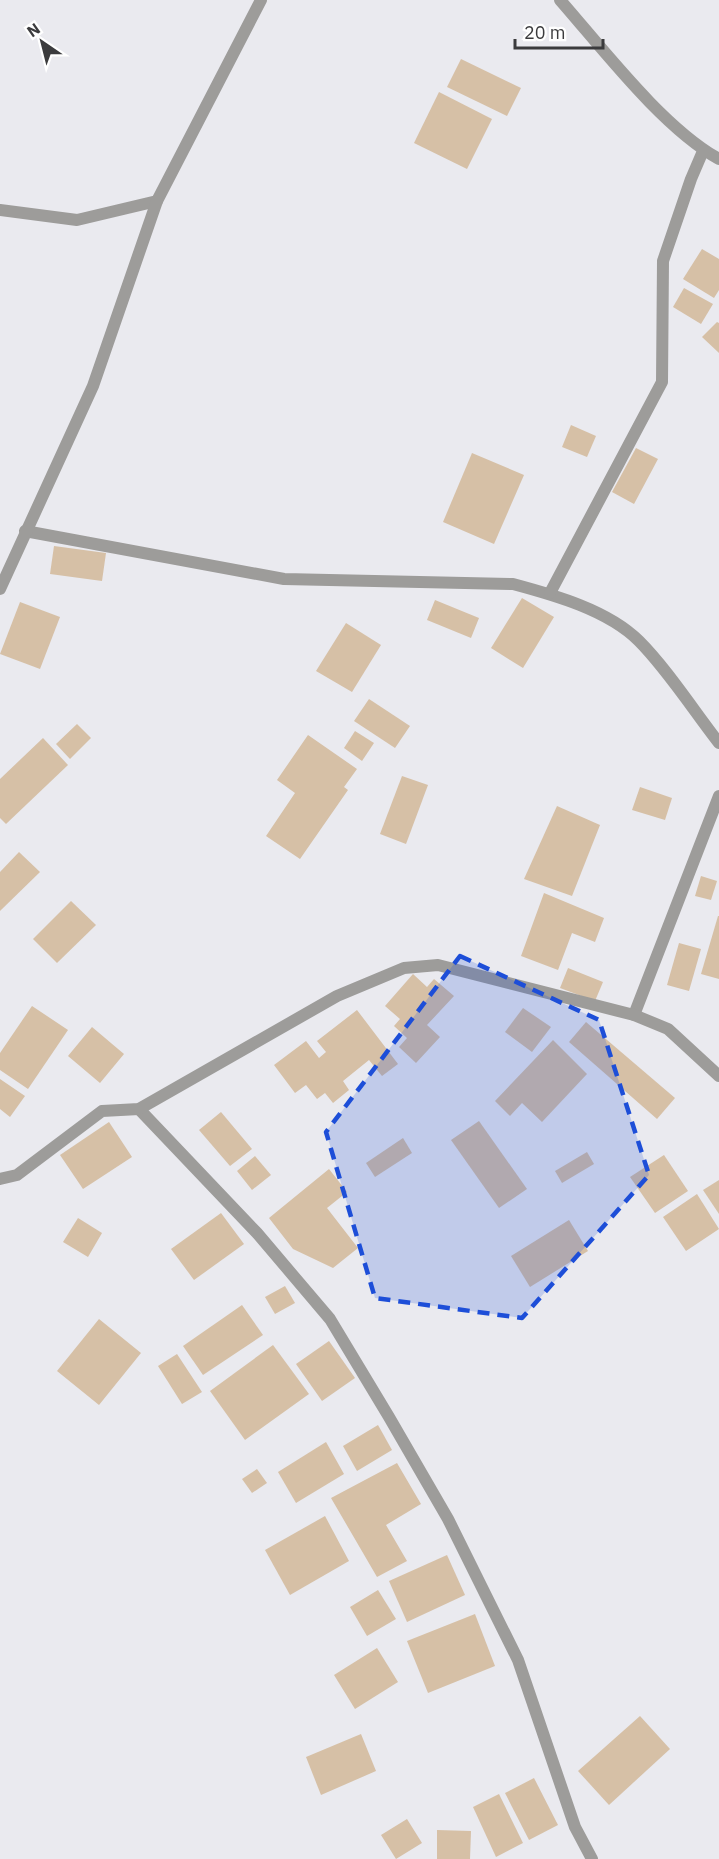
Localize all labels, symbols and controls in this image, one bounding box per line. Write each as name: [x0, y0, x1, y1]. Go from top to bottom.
north arrow: [12, 12, 72, 72]
scale bar: [515, 12, 604, 50]
text: N: [23, 18, 44, 41]
text: 20 m: [524, 21, 566, 44]

